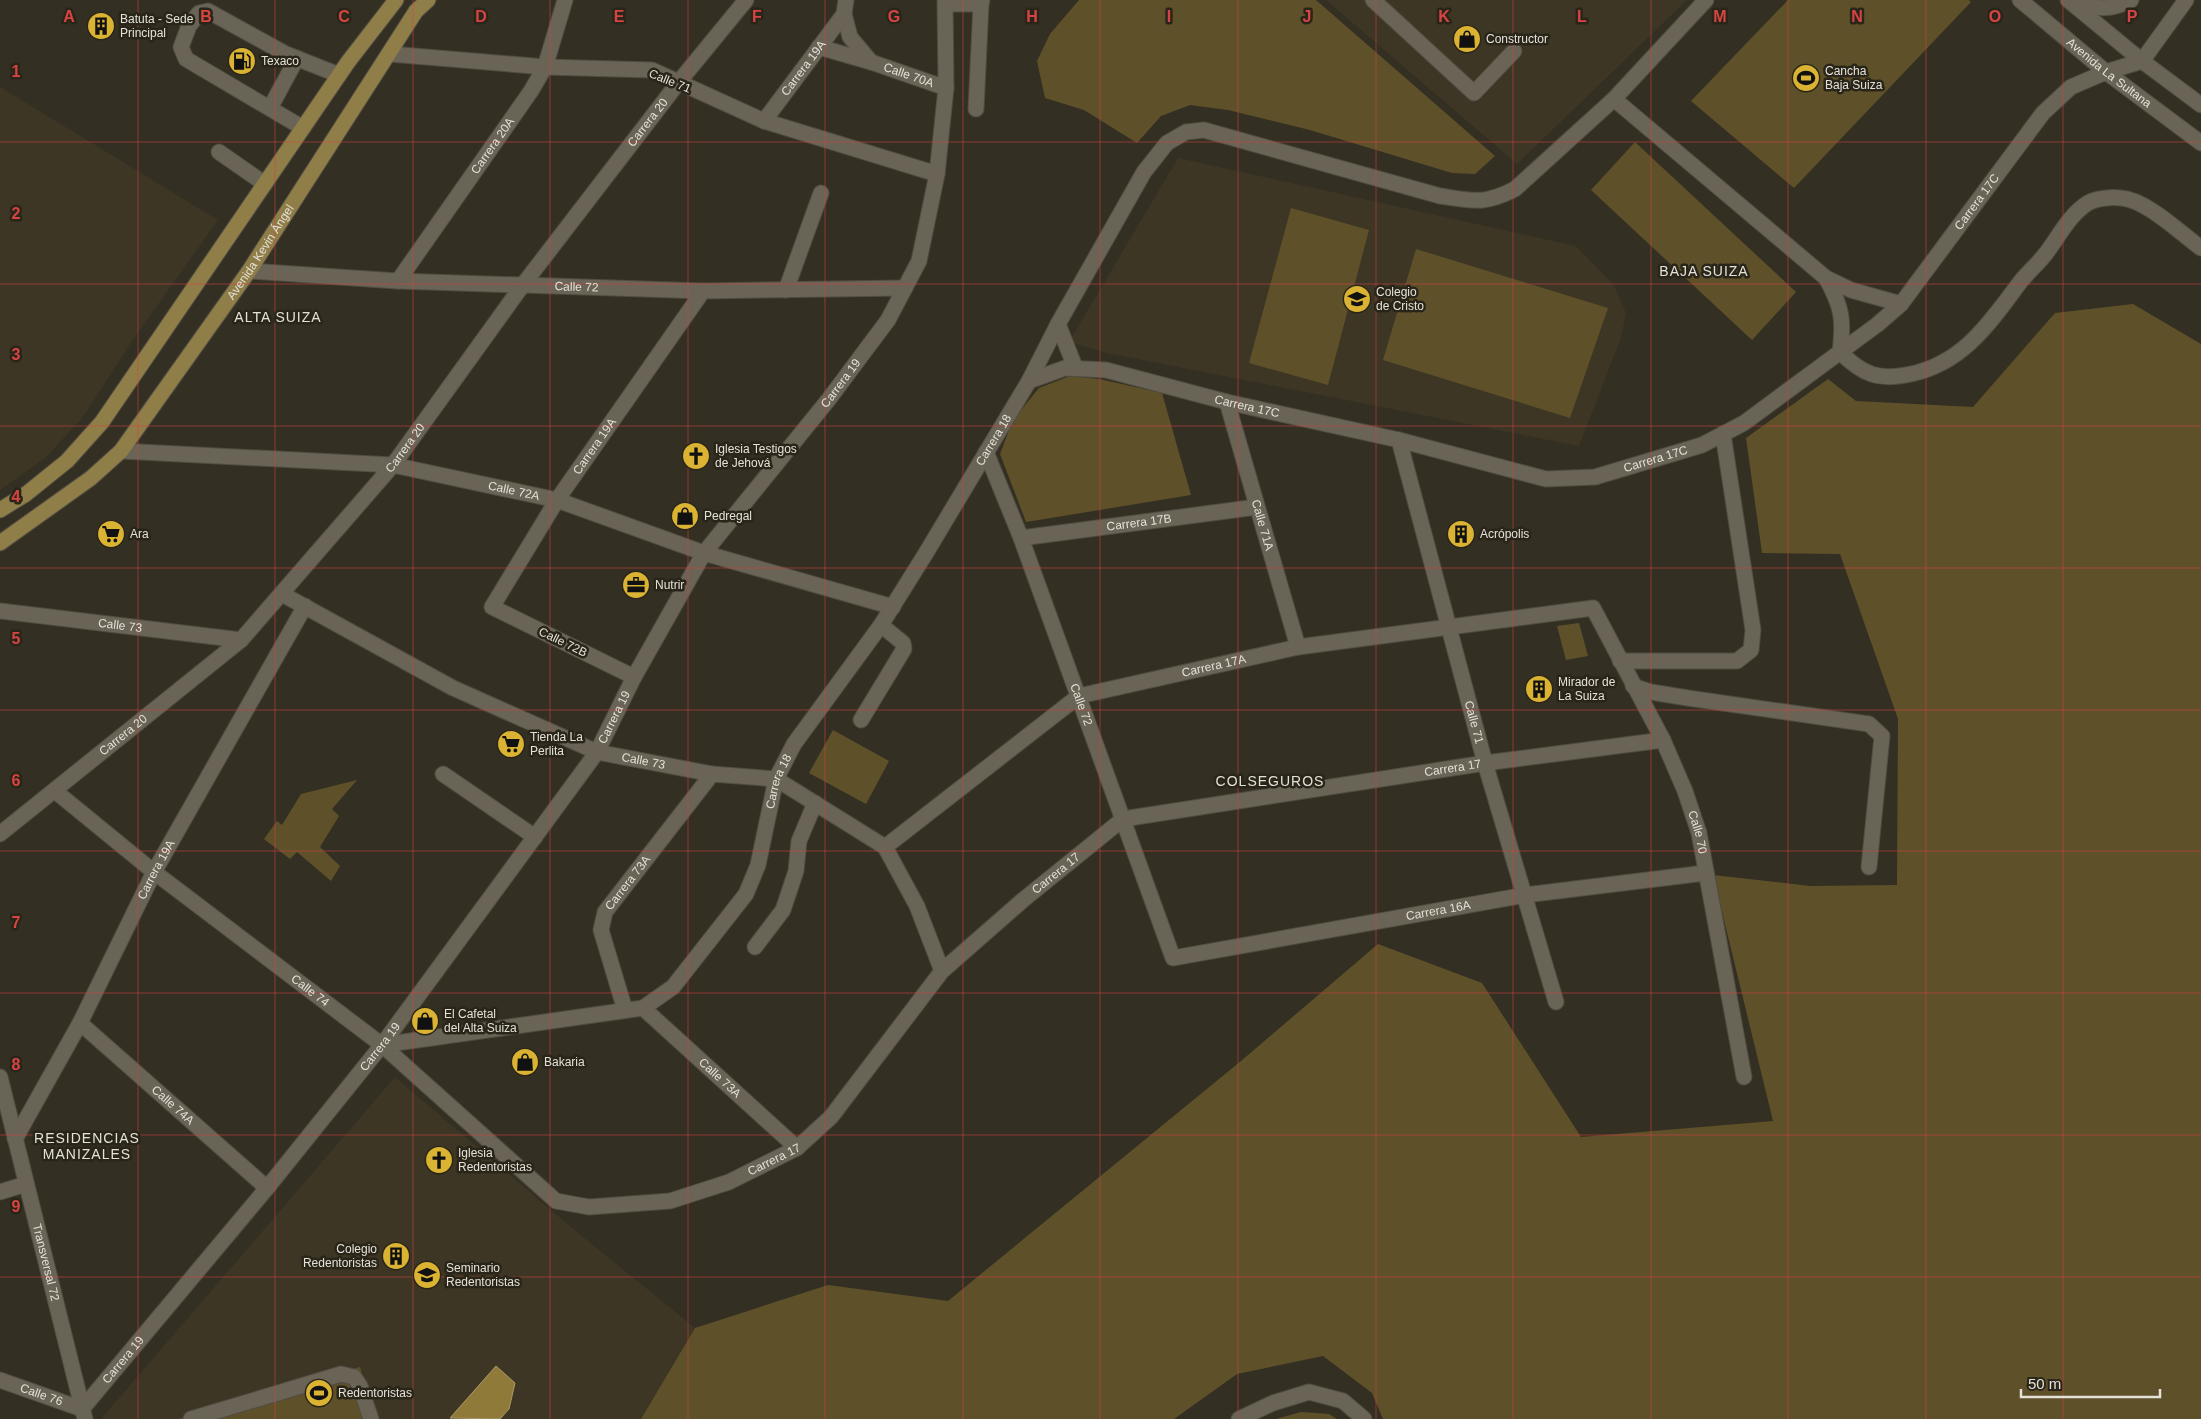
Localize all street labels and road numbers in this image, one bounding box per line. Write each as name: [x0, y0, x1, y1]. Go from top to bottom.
street label: Avenida La Sultana: [2064, 35, 2154, 111]
street label: Carrera 19A: [778, 38, 829, 99]
street label: Calle 70A: [882, 60, 936, 90]
street label: Calle 71: [647, 66, 693, 96]
street label: Carrera 20: [625, 95, 671, 150]
street label: Carrera 20A: [468, 115, 517, 177]
street label: Carrera 17C: [1951, 171, 2002, 233]
street label: Avenida Kevin Ángel: [224, 202, 297, 302]
street label: Calle 72: [554, 279, 599, 295]
street label: Carrera 19: [818, 356, 864, 411]
street label: Carrera 17C: [1213, 392, 1281, 420]
street label: Carrera 18: [973, 412, 1015, 468]
street label: Carrera 19A: [570, 415, 619, 477]
street label: Carrera 20: [383, 420, 428, 476]
street label: Carrera 17C: [1622, 443, 1690, 475]
street label: Calle 72A: [487, 479, 541, 503]
street label: Calle 71A: [1249, 498, 1277, 552]
street label: Carrera 17B: [1106, 511, 1172, 534]
street label: Calle 73: [97, 616, 143, 635]
street label: Calle 72B: [537, 624, 589, 660]
street label: Carrera 17A: [1180, 652, 1247, 680]
street label: Calle 72: [1067, 681, 1095, 728]
street label: Carrera 19: [595, 688, 633, 746]
street label: Calle 71: [1462, 699, 1487, 746]
street label: Carrera 20: [96, 711, 150, 758]
street label: Calle 73: [620, 750, 667, 772]
street label: Carrera 18: [763, 751, 795, 810]
street label: Carrera 17: [1423, 757, 1482, 779]
street label: Calle 70: [1685, 809, 1710, 855]
street label: Carrera 19A: [135, 838, 178, 902]
street label: Carrera 17: [1029, 850, 1083, 897]
street label: Carrera 73A: [602, 853, 653, 913]
street label: Carrera 16A: [1405, 898, 1472, 923]
street label: Calle 74: [288, 972, 332, 1010]
street label: Carrera 19: [357, 1020, 403, 1074]
street label: Calle 73A: [696, 1055, 744, 1101]
street label: Calle 74A: [149, 1083, 197, 1128]
street label: Carrera 17: [745, 1140, 803, 1179]
street label: Transversal 72: [30, 1222, 62, 1303]
street label: Carrera 19: [99, 1333, 147, 1386]
street label: Calle 76: [18, 1381, 65, 1409]

